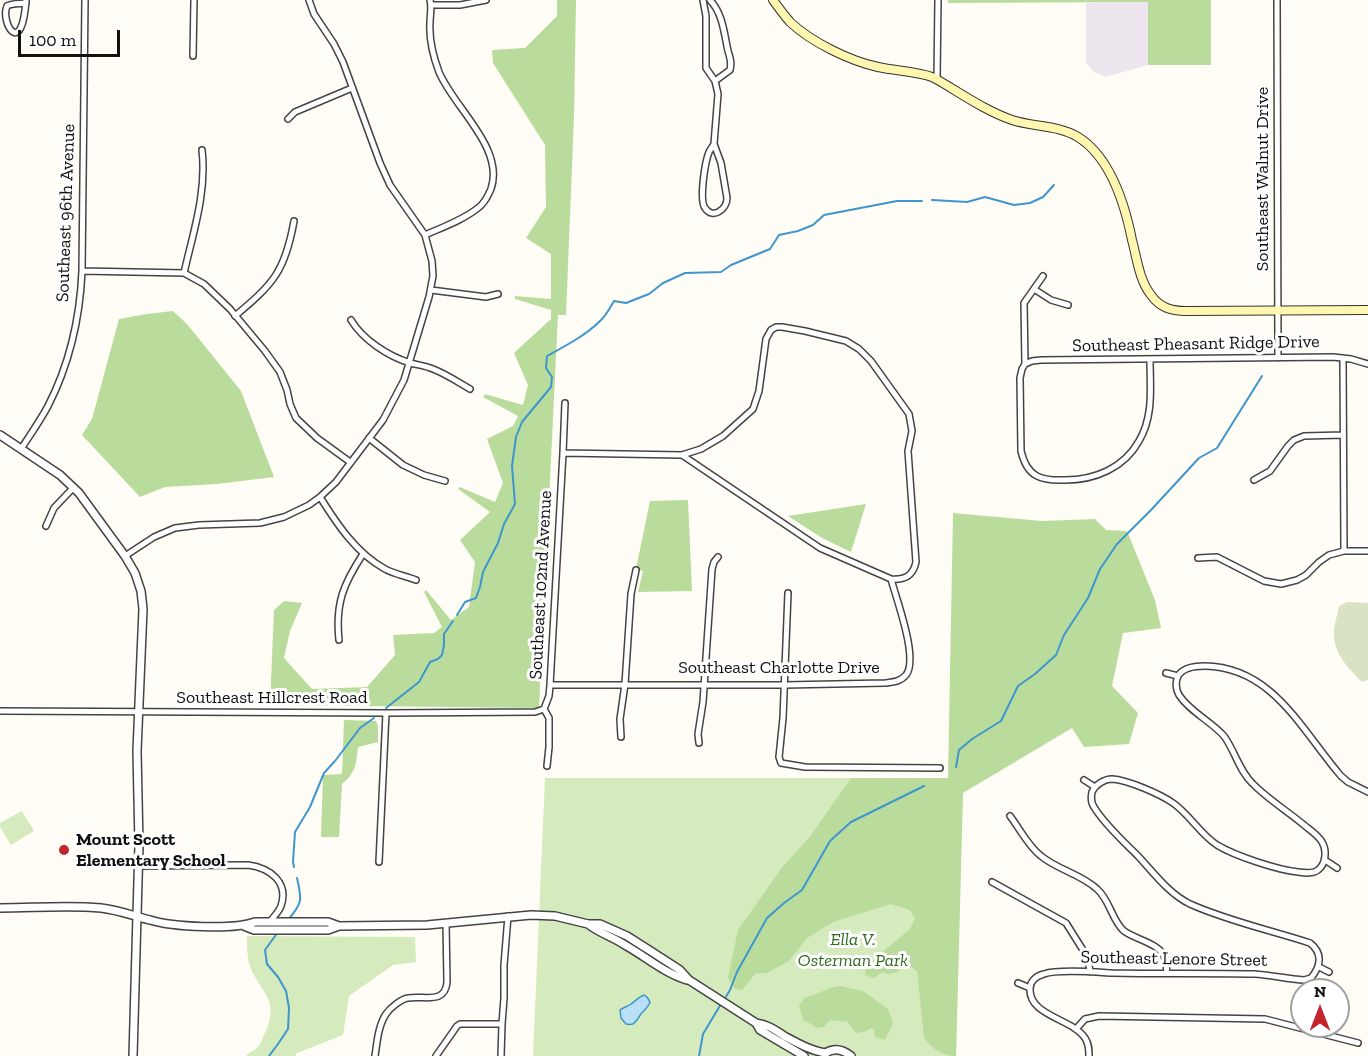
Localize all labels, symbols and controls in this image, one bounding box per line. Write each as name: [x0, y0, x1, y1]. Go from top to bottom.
scale bar: [21, 18, 123, 56]
text: 100 m: [29, 29, 76, 51]
street label: Southeast Walnut Drive: [1252, 87, 1274, 271]
street label: Southeast 96th Avenue: [52, 123, 80, 303]
street label: Southeast Pheasant Ridge Drive: [1072, 331, 1320, 357]
street label: Southeast 102nd Avenue: [525, 490, 557, 680]
street label: Southeast Charlotte Drive: [678, 657, 880, 679]
street label: Southeast Hillcrest Road: [176, 687, 368, 709]
place label: Mount Scott Elementary School: [76, 829, 226, 872]
marker: Mount Scott Elementary School: [57, 843, 71, 857]
park label: Ella V. Osterman Park: [798, 929, 908, 972]
street label: Southeast Lenore Street: [1080, 947, 1268, 971]
north arrow: [1290, 978, 1350, 1038]
text: N: [1314, 982, 1326, 1001]

